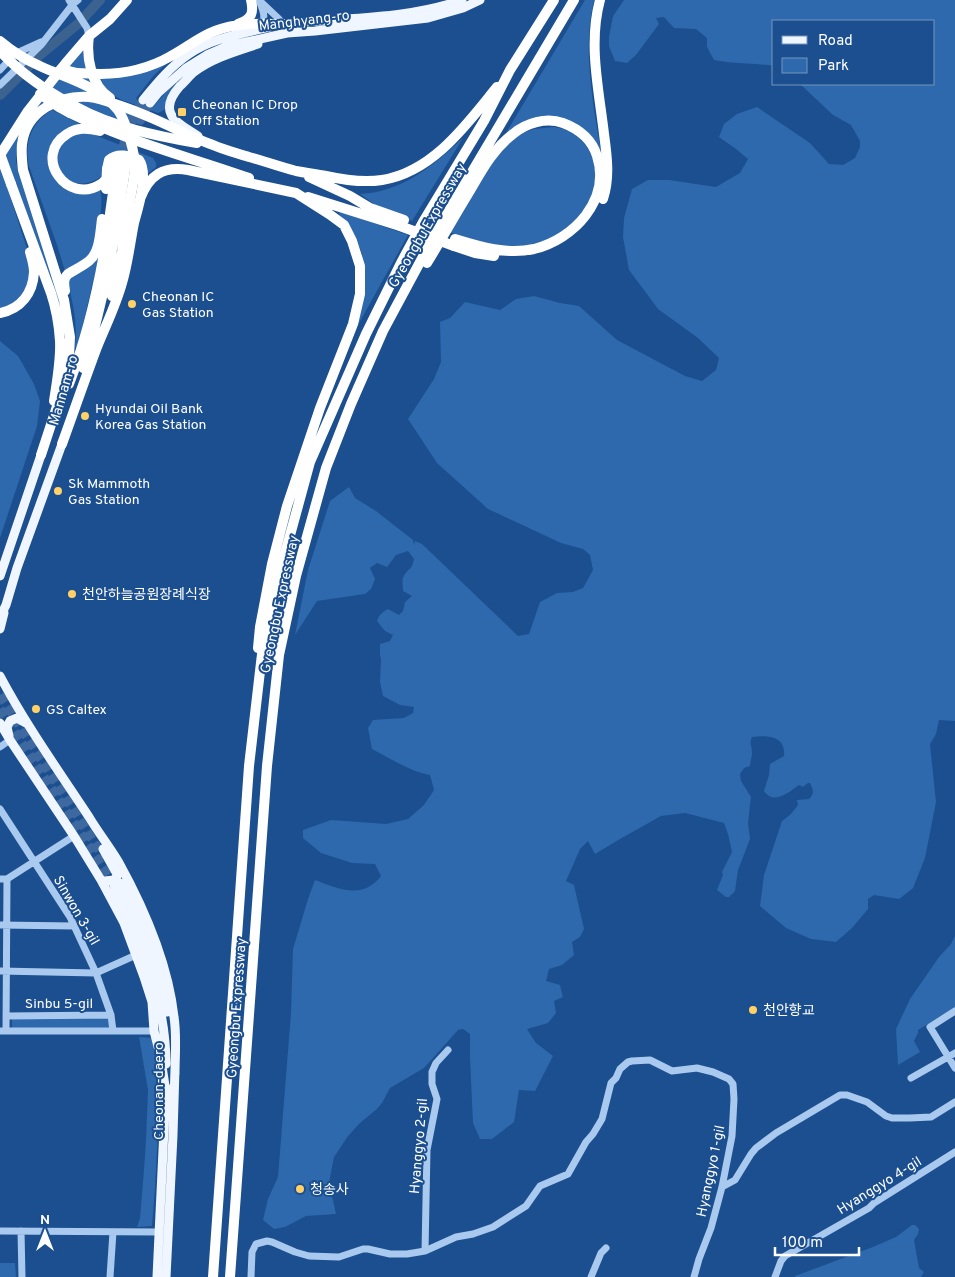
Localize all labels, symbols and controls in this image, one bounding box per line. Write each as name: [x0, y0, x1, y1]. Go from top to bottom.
street label: Manghyang-ro: [258, 7, 351, 35]
legend: [772, 20, 935, 85]
text: Road: [818, 32, 853, 51]
text: Park: [818, 57, 849, 76]
place label: Cheonan IC Drop Off Station: [192, 97, 298, 130]
marker: Cheonan IC Drop Off Station: [176, 106, 188, 118]
street label: Gyeongbu Expressway: [386, 160, 471, 291]
place label: Cheonan IC Gas Station: [142, 289, 214, 322]
marker: Cheonan IC Gas Station: [126, 298, 138, 310]
street label: Mannam-ro: [46, 353, 83, 427]
place label: Hyundai Oil Bank Korea Gas Station: [95, 401, 206, 434]
marker: Hyundai Oil Bank Korea Gas Station: [79, 410, 91, 422]
place label: Sk Mammoth Gas Station: [68, 476, 150, 509]
marker: Sk Mammoth Gas Station: [52, 485, 64, 497]
street label: Gyeongbu Expressway: [258, 534, 303, 675]
place label: 천안하늘공원장례식장: [82, 586, 211, 604]
marker: 천안하늘공원장례식장: [66, 588, 78, 600]
place label: GS Caltex: [46, 702, 107, 719]
marker: GS Caltex: [30, 703, 42, 715]
street label: Sinwon 3-gil: [49, 873, 102, 949]
street label: Gyeongbu Expressway: [224, 937, 251, 1079]
street label: Sinbu 5-gil: [25, 996, 93, 1013]
place label: 천안향교: [763, 1002, 815, 1020]
marker: 천안향교: [747, 1004, 759, 1016]
street label: Cheonan-daero: [151, 1042, 168, 1140]
street label: Hyanggyo 2-gil: [407, 1097, 432, 1195]
street label: Hyanggyo 1-gil: [693, 1124, 729, 1219]
street label: Hyanggyo 4-gil: [834, 1154, 925, 1219]
place label: 청송사: [310, 1182, 349, 1199]
marker: 청송사: [294, 1183, 306, 1195]
north arrow: [20, 1207, 70, 1257]
text: N: [40, 1212, 50, 1229]
scale bar: [775, 1224, 859, 1256]
text: 100 m: [782, 1234, 823, 1253]

